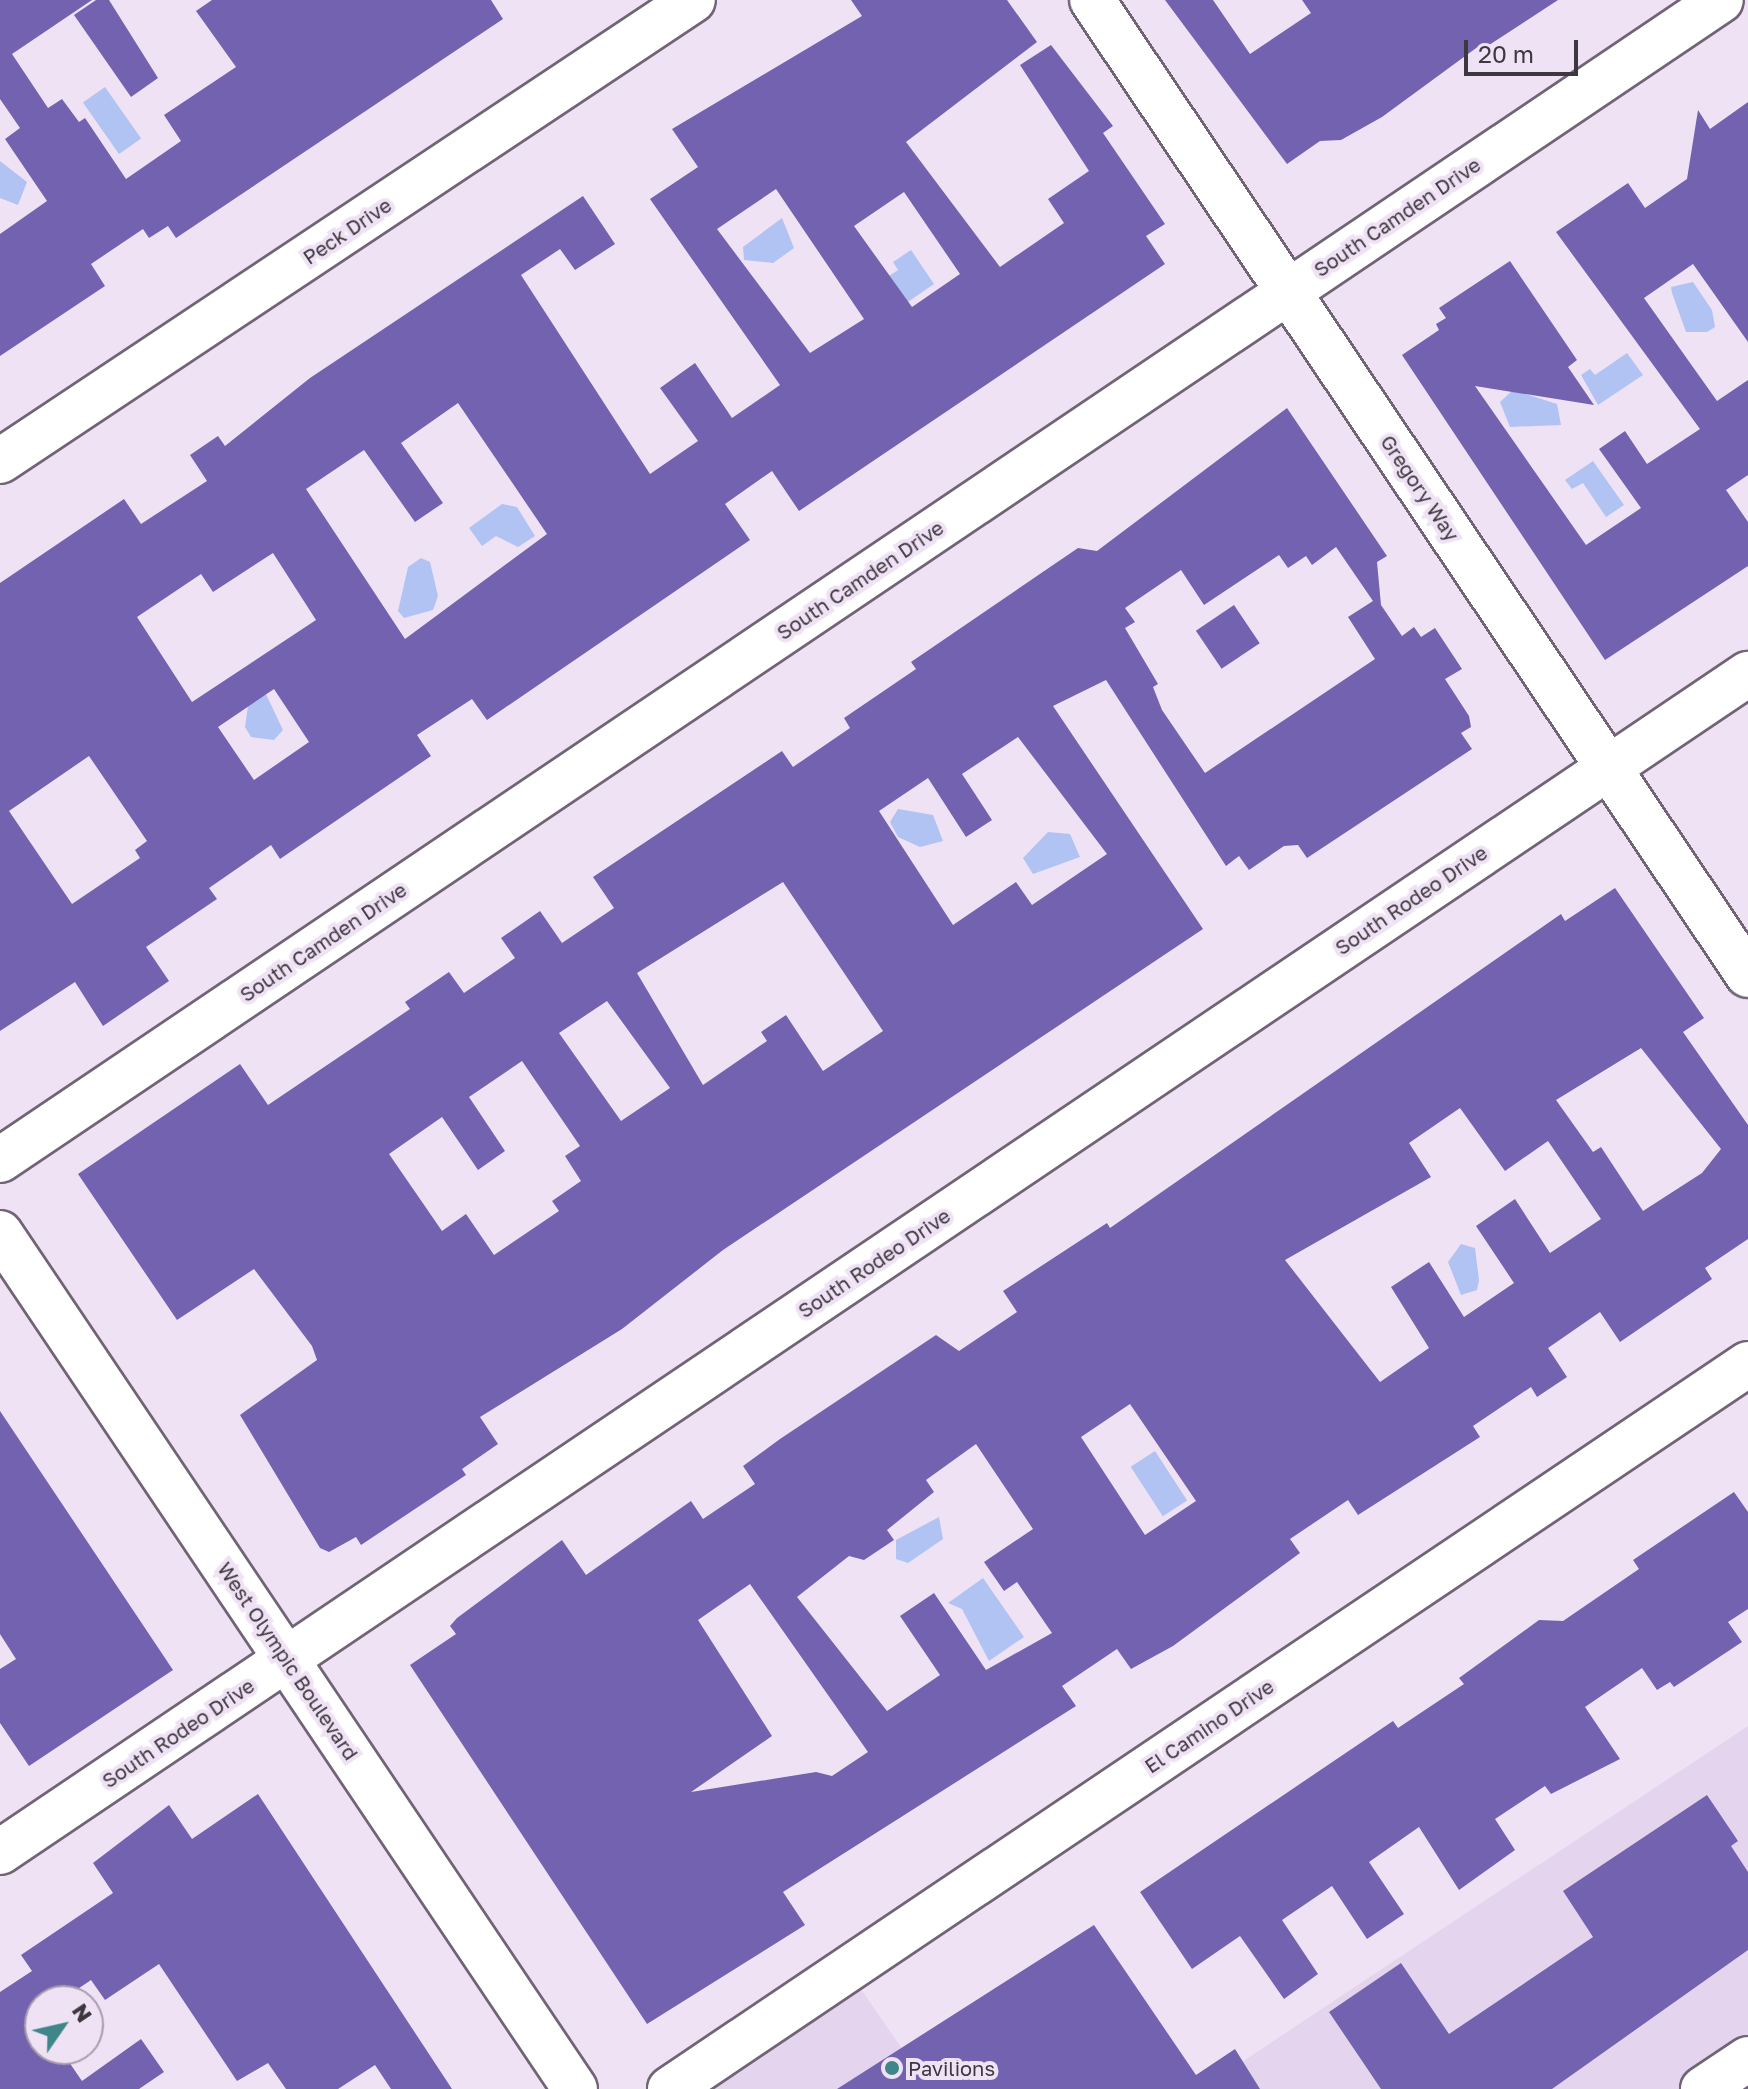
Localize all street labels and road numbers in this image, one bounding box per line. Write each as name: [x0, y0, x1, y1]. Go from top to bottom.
street label: South Camden Drive: [1309, 152, 1485, 282]
street label: Peck Drive: [298, 193, 396, 269]
street label: Gregory Way: [1376, 430, 1464, 546]
street label: South Camden Drive: [772, 515, 948, 645]
street label: South Rodeo Drive: [1330, 840, 1492, 960]
street label: South Camden Drive: [235, 877, 411, 1007]
street label: South Rodeo Drive: [793, 1203, 955, 1323]
street label: West Olympic Boulevard: [213, 1557, 363, 1765]
street label: South Rodeo Drive: [97, 1673, 259, 1793]
street label: El Camino Drive: [1140, 1674, 1278, 1778]

